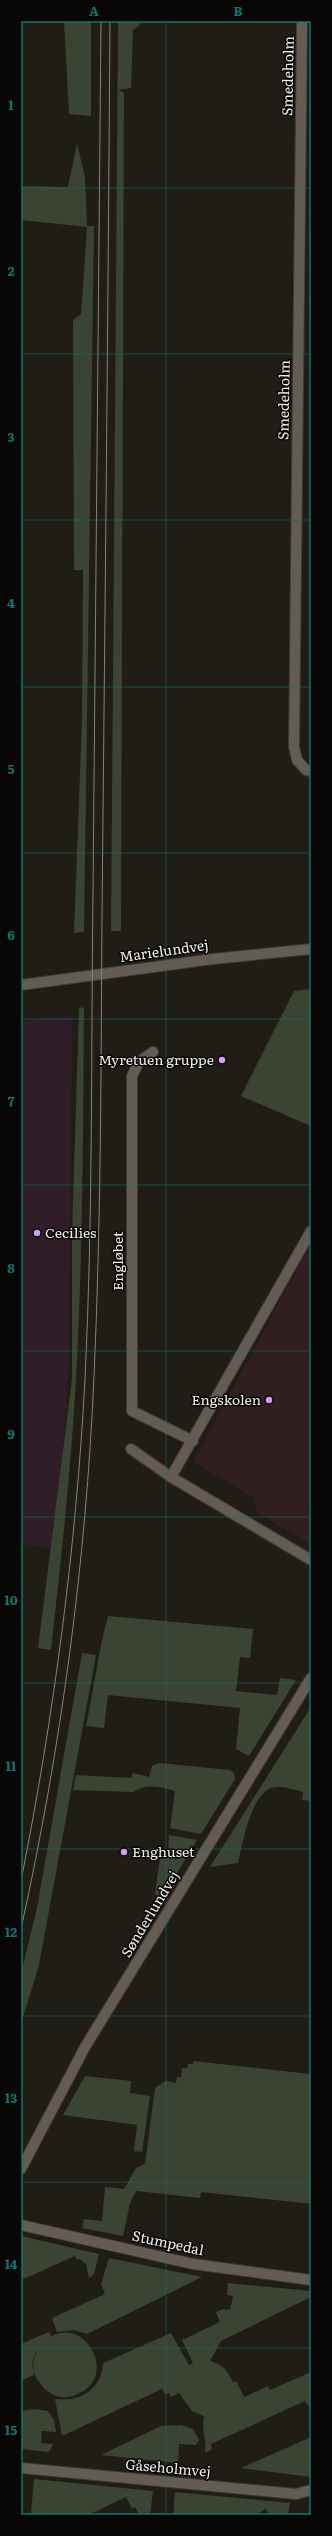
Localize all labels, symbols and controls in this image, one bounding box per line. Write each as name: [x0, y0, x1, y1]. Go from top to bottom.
text: A: [89, 1, 99, 20]
text: B: [234, 1, 243, 20]
street label: Smedeholm: [276, 35, 298, 116]
text: 1: [8, 95, 14, 114]
text: 2: [8, 261, 15, 280]
street label: Smedeholm: [272, 359, 294, 440]
text: 3: [7, 427, 15, 446]
text: 4: [7, 593, 15, 612]
text: 5: [7, 759, 15, 778]
text: 6: [7, 925, 15, 944]
street label: Marielundvej: [118, 934, 210, 966]
place label: Myretuen gruppe: [98, 1049, 214, 1069]
marker: Myretuen gruppe: [217, 1055, 227, 1065]
text: 7: [7, 1091, 15, 1110]
place label: Cecilies: [45, 1222, 96, 1242]
marker: Cecilies: [32, 1228, 42, 1238]
street label: Engløbet: [107, 1231, 127, 1291]
text: 8: [7, 1258, 15, 1277]
place label: Engskolen: [192, 1389, 261, 1409]
marker: Engskolen: [264, 1395, 274, 1405]
text: 9: [7, 1424, 15, 1443]
text: 10: [4, 1590, 18, 1609]
text: 11: [6, 1756, 17, 1775]
place label: Enghuset: [132, 1841, 195, 1861]
marker: Enghuset: [119, 1847, 129, 1857]
street label: Sønderlundvej: [115, 1866, 183, 1961]
text: 12: [5, 1922, 17, 1941]
text: 13: [5, 2088, 17, 2107]
street label: Stumpedal: [131, 2225, 206, 2259]
text: 14: [5, 2254, 18, 2273]
text: 15: [5, 2420, 17, 2439]
street label: Gåseholmvej: [125, 2453, 212, 2481]

